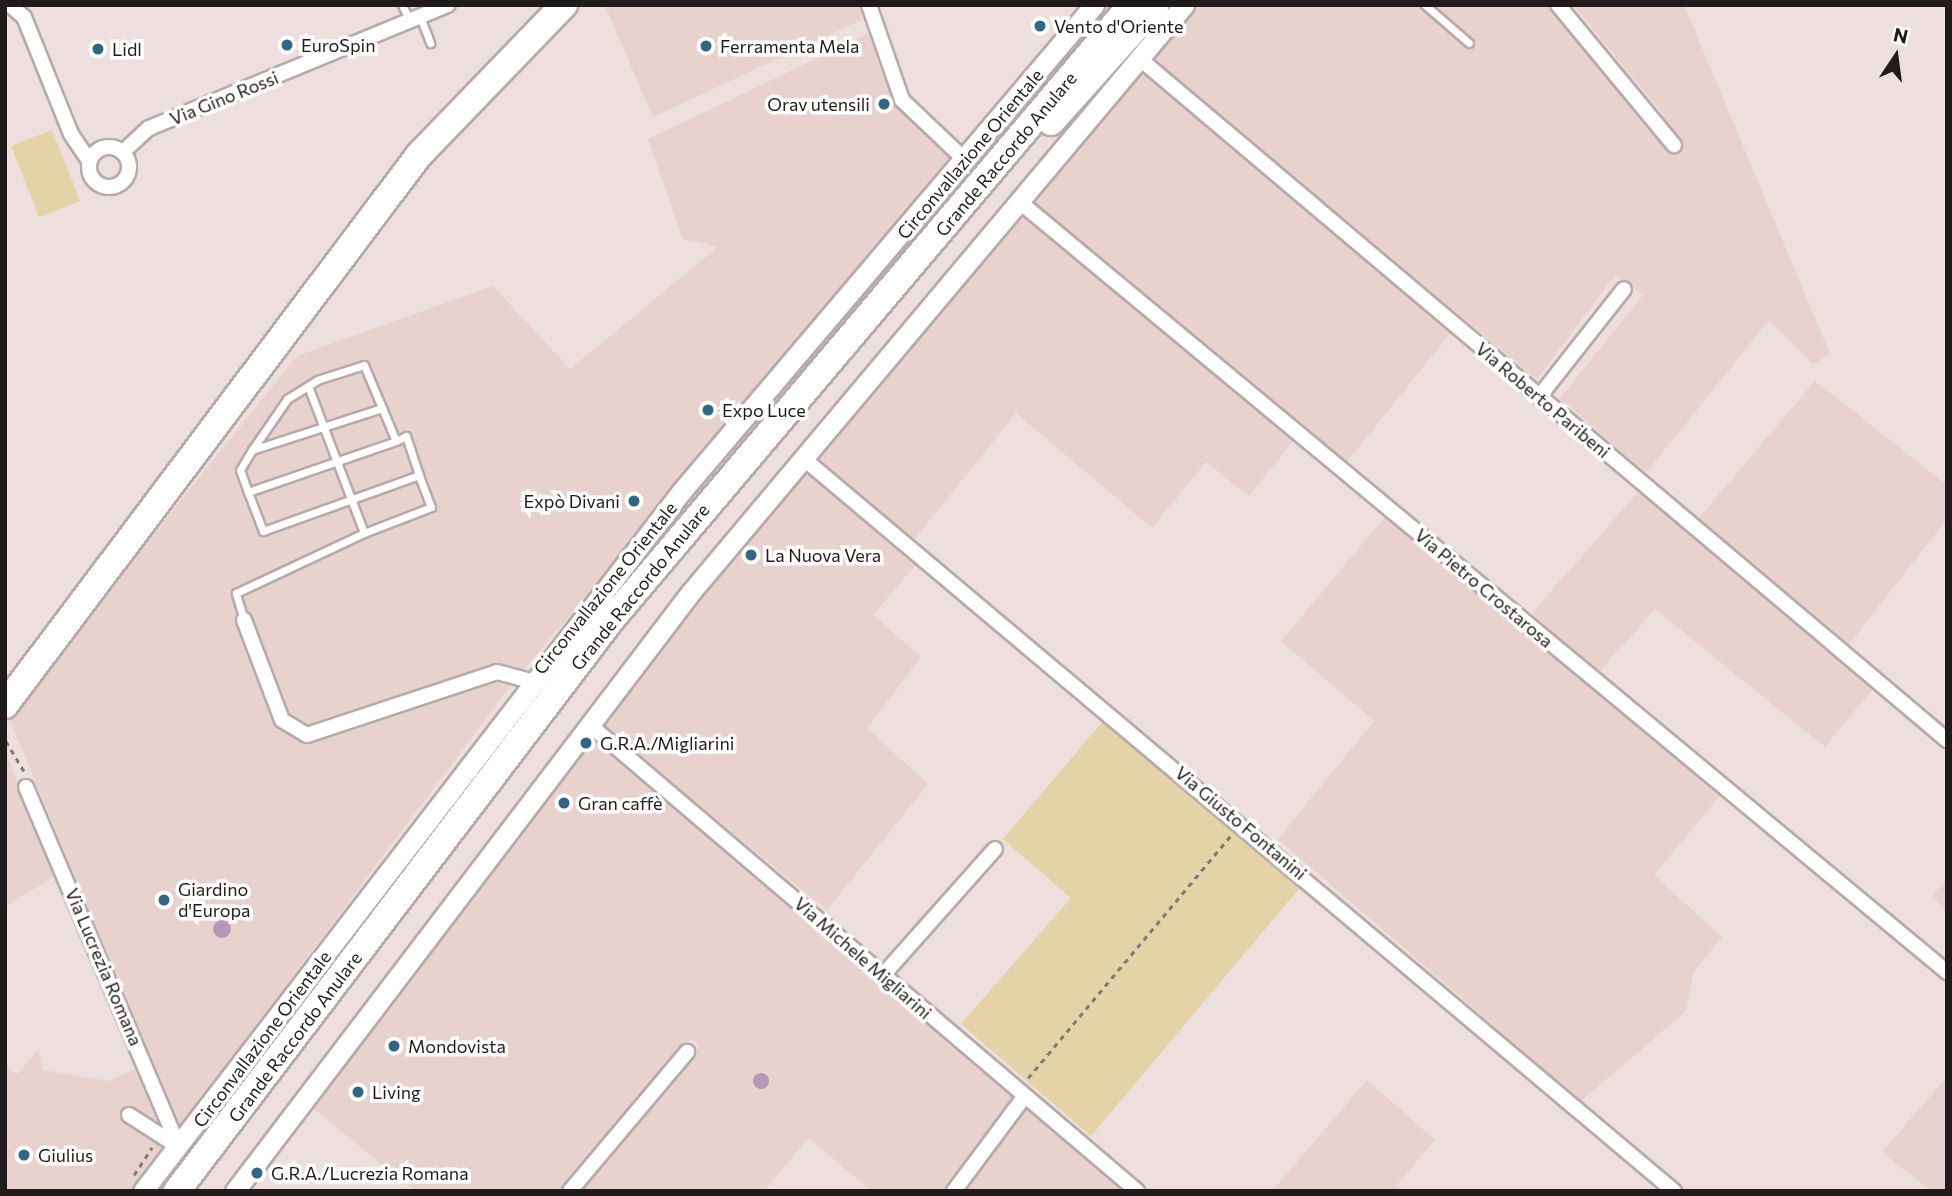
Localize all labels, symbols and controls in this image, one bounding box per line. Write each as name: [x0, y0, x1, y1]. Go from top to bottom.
place label: Vento d'Oriente: [1054, 15, 1183, 37]
marker: Vento d'Oriente: [1032, 18, 1048, 34]
north arrow: [1861, 21, 1931, 91]
text: N: [1891, 22, 1910, 48]
place label: EuroSpin: [301, 34, 376, 56]
place label: Ferramenta Mela: [720, 35, 859, 57]
marker: EuroSpin: [279, 37, 295, 53]
place label: Lidl: [112, 38, 142, 60]
marker: Ferramenta Mela: [698, 38, 714, 54]
marker: Lidl: [90, 41, 106, 57]
street label: Circonvallazione Orientale: [892, 65, 1048, 243]
street label: Via Gino Rossi: [167, 66, 281, 130]
street label: Grande Raccordo Anulare: [931, 67, 1081, 241]
place label: Orav utensili: [767, 93, 870, 115]
marker: Orav utensili: [876, 96, 892, 112]
street label: Via Roberto Paribeni: [1472, 338, 1614, 462]
place label: Expo Luce: [722, 399, 806, 421]
marker: Expo Luce: [700, 402, 716, 418]
place label: Expò Divani: [524, 490, 620, 512]
marker: Expò Divani: [626, 493, 642, 509]
street label: Circonvallazione Orientale: [529, 498, 681, 678]
street label: Grande Raccordo Anulare: [566, 499, 714, 675]
street label: Via Pietro Crostarosa: [1411, 524, 1557, 652]
place label: La Nuova Vera: [765, 544, 881, 566]
marker: La Nuova Vera: [743, 547, 759, 563]
place label: G.R.A./Migliarini: [600, 732, 734, 754]
marker: G.R.A./Migliarini: [578, 735, 594, 751]
street label: Via Giusto Fontanini: [1171, 762, 1311, 884]
place label: Gran caffè: [578, 792, 663, 814]
marker: Gran caffè: [556, 795, 572, 811]
place label: Giardino d'Europa: [178, 879, 250, 922]
street label: Via Lucrezia Romana: [61, 885, 147, 1049]
marker: Giardino d'Europa: [156, 892, 172, 908]
street label: Via Michele Migliarini: [790, 892, 936, 1024]
street label: Circonvallazione Orientale: [189, 946, 335, 1132]
street label: Grande Raccordo Anulare: [224, 947, 366, 1127]
place label: Mondovista: [408, 1035, 506, 1057]
marker: Mondovista: [386, 1038, 402, 1054]
place label: Living: [372, 1081, 421, 1103]
marker: Living: [350, 1084, 366, 1100]
place label: Giulius: [38, 1144, 93, 1166]
marker: Giulius: [16, 1147, 32, 1163]
place label: G.R.A./Lucrezia Romana: [271, 1162, 469, 1184]
marker: G.R.A./Lucrezia Romana: [249, 1165, 265, 1181]

